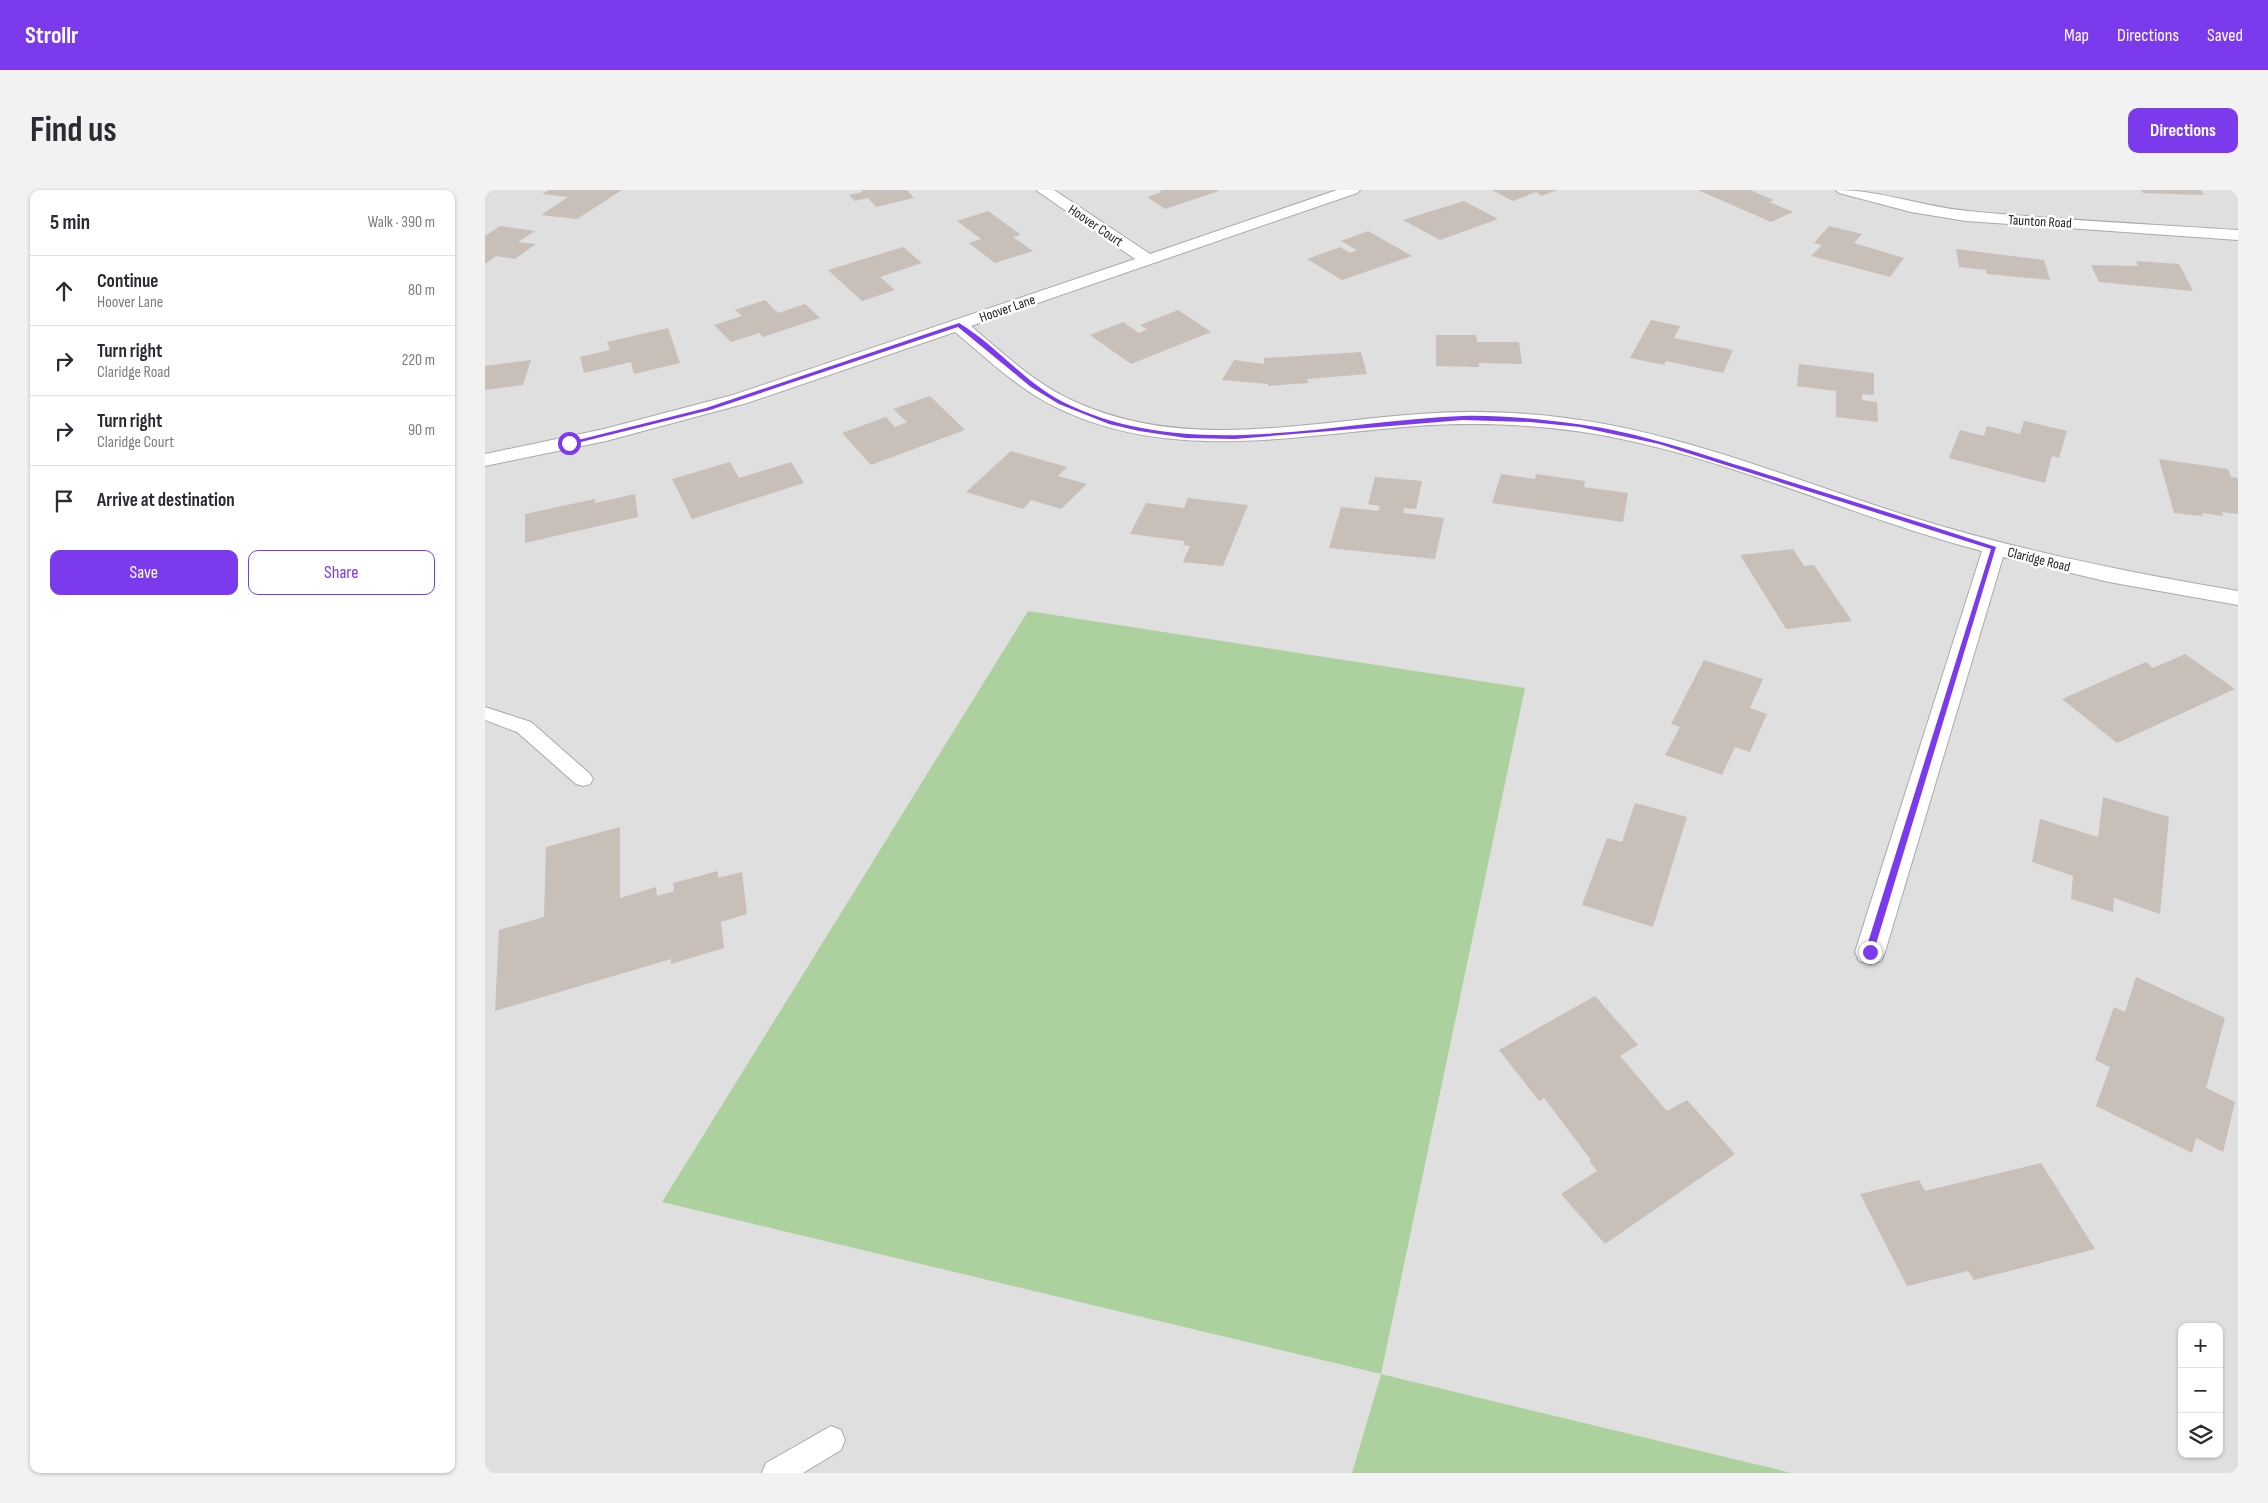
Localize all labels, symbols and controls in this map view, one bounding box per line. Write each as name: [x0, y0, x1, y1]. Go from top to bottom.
text: Strollr: [25, 21, 79, 50]
text: Map: [2064, 25, 2089, 46]
text: Directions: [2117, 25, 2179, 46]
text: Saved: [2207, 25, 2243, 46]
button: Directions: [2128, 108, 2238, 153]
text: Find us: [30, 109, 117, 152]
street label: Hoover Court: [1065, 201, 1126, 250]
text: 5 min: [50, 210, 90, 235]
street label: Taunton Road: [2008, 211, 2072, 232]
text: Walk · 390 m: [368, 213, 435, 232]
text: Continue: [97, 270, 158, 293]
icon: ahead: [50, 277, 78, 305]
text: 80 m: [408, 281, 435, 300]
street label: Hoover Lane: [977, 291, 1037, 326]
text: Hoover Lane: [97, 293, 163, 312]
text: Turn right: [97, 340, 162, 363]
icon: right: [50, 347, 78, 375]
text: 220 m: [402, 351, 435, 370]
text: Claridge Road: [97, 363, 170, 382]
text: Turn right: [97, 410, 162, 433]
icon: right: [50, 417, 78, 445]
text: 90 m: [408, 421, 435, 440]
route start: [558, 432, 581, 455]
text: Claridge Court: [97, 433, 174, 452]
icon: arrive: [50, 487, 78, 515]
text: Arrive at destination: [97, 489, 235, 512]
street label: Claridge Road: [2006, 544, 2072, 576]
button: Save: [50, 550, 238, 595]
button: Share: [248, 550, 435, 595]
route end: [1859, 941, 1882, 964]
map controls: [2178, 1323, 2223, 1458]
button: +: [2178, 1323, 2223, 1368]
button: −: [2178, 1368, 2223, 1413]
button: layers: [2178, 1413, 2223, 1458]

